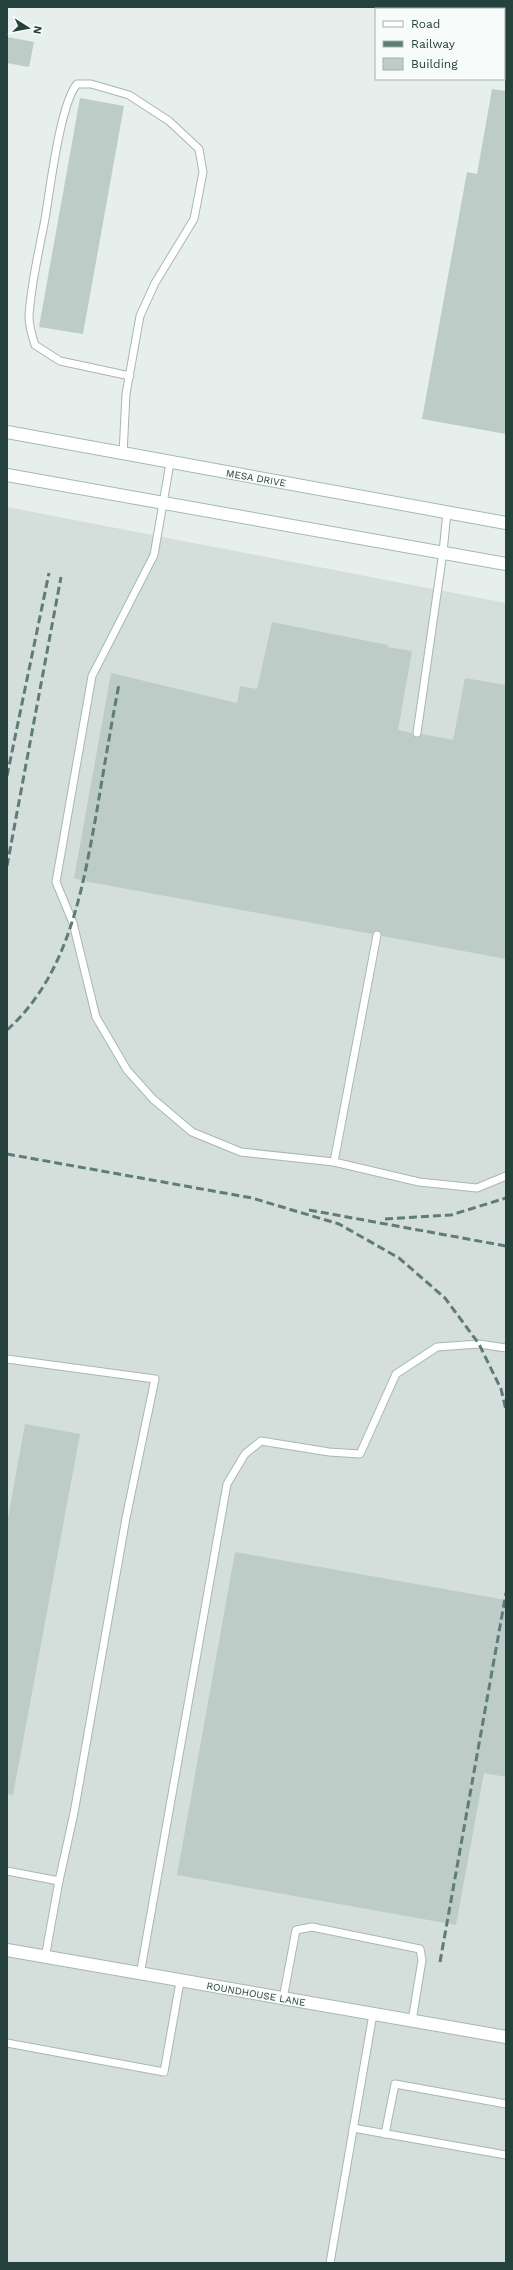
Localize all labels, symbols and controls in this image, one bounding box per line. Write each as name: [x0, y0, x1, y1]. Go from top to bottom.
north arrow: [8, 8, 48, 48]
legend: [375, 8, 505, 80]
text: Road: [411, 17, 440, 31]
text: N: [30, 25, 44, 35]
text: Railway: [411, 37, 456, 51]
text: Building: [411, 57, 458, 71]
street label: MESA DRIVE: [225, 467, 287, 489]
street label: ROUNDHOUSE LANE: [206, 1980, 306, 2008]

